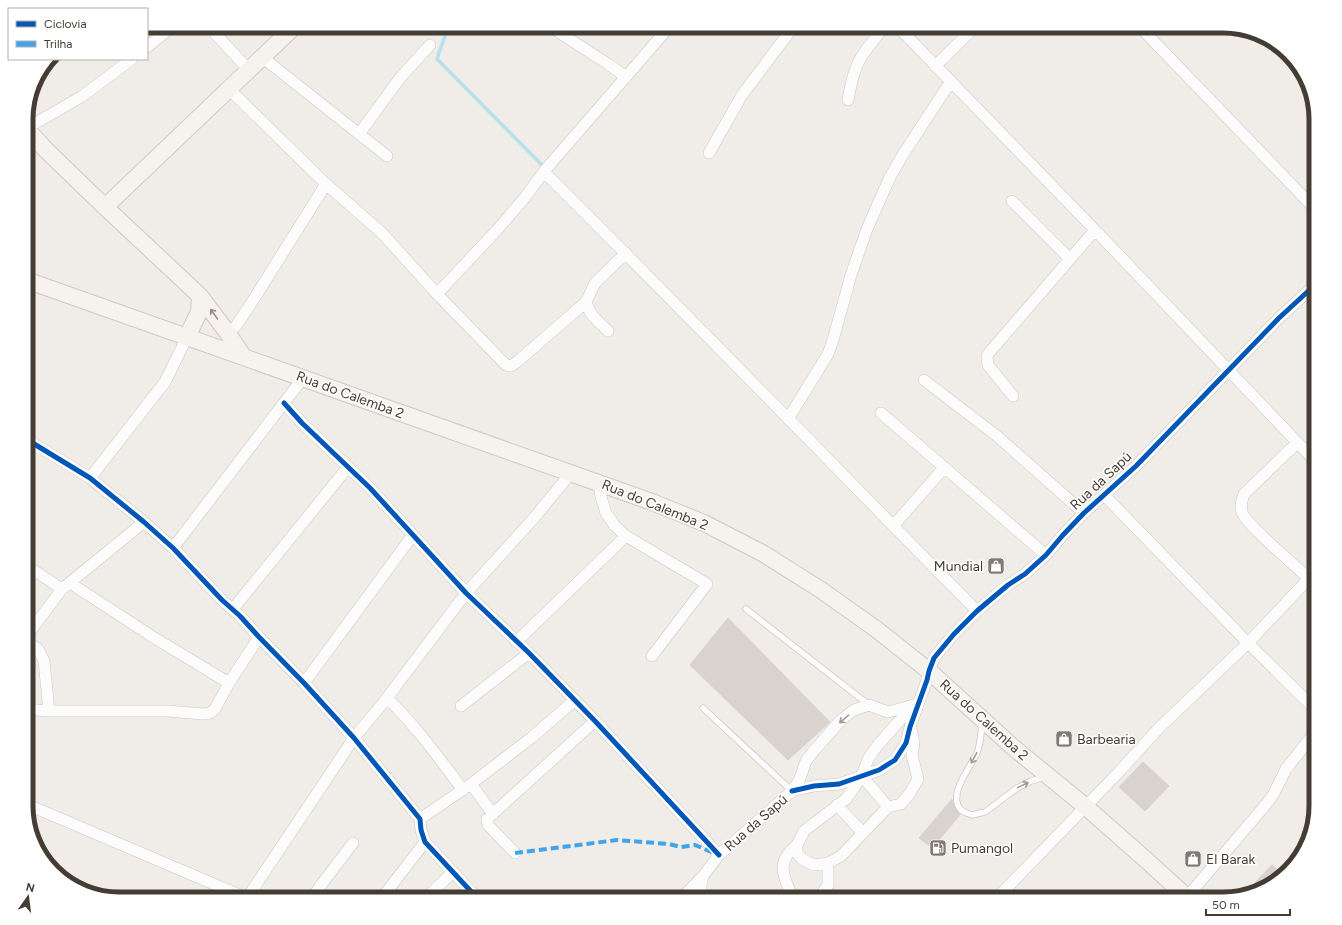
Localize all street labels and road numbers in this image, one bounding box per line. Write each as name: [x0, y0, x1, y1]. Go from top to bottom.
street label: Rua do Calemba 2: [294, 368, 406, 422]
street label: Rua da Sapú: [1067, 448, 1135, 514]
street label: Rua do Calemba 2: [599, 476, 711, 534]
street label: Rua do Calemba 2: [936, 676, 1032, 764]
street label: Rua da Sapú: [721, 791, 791, 855]

